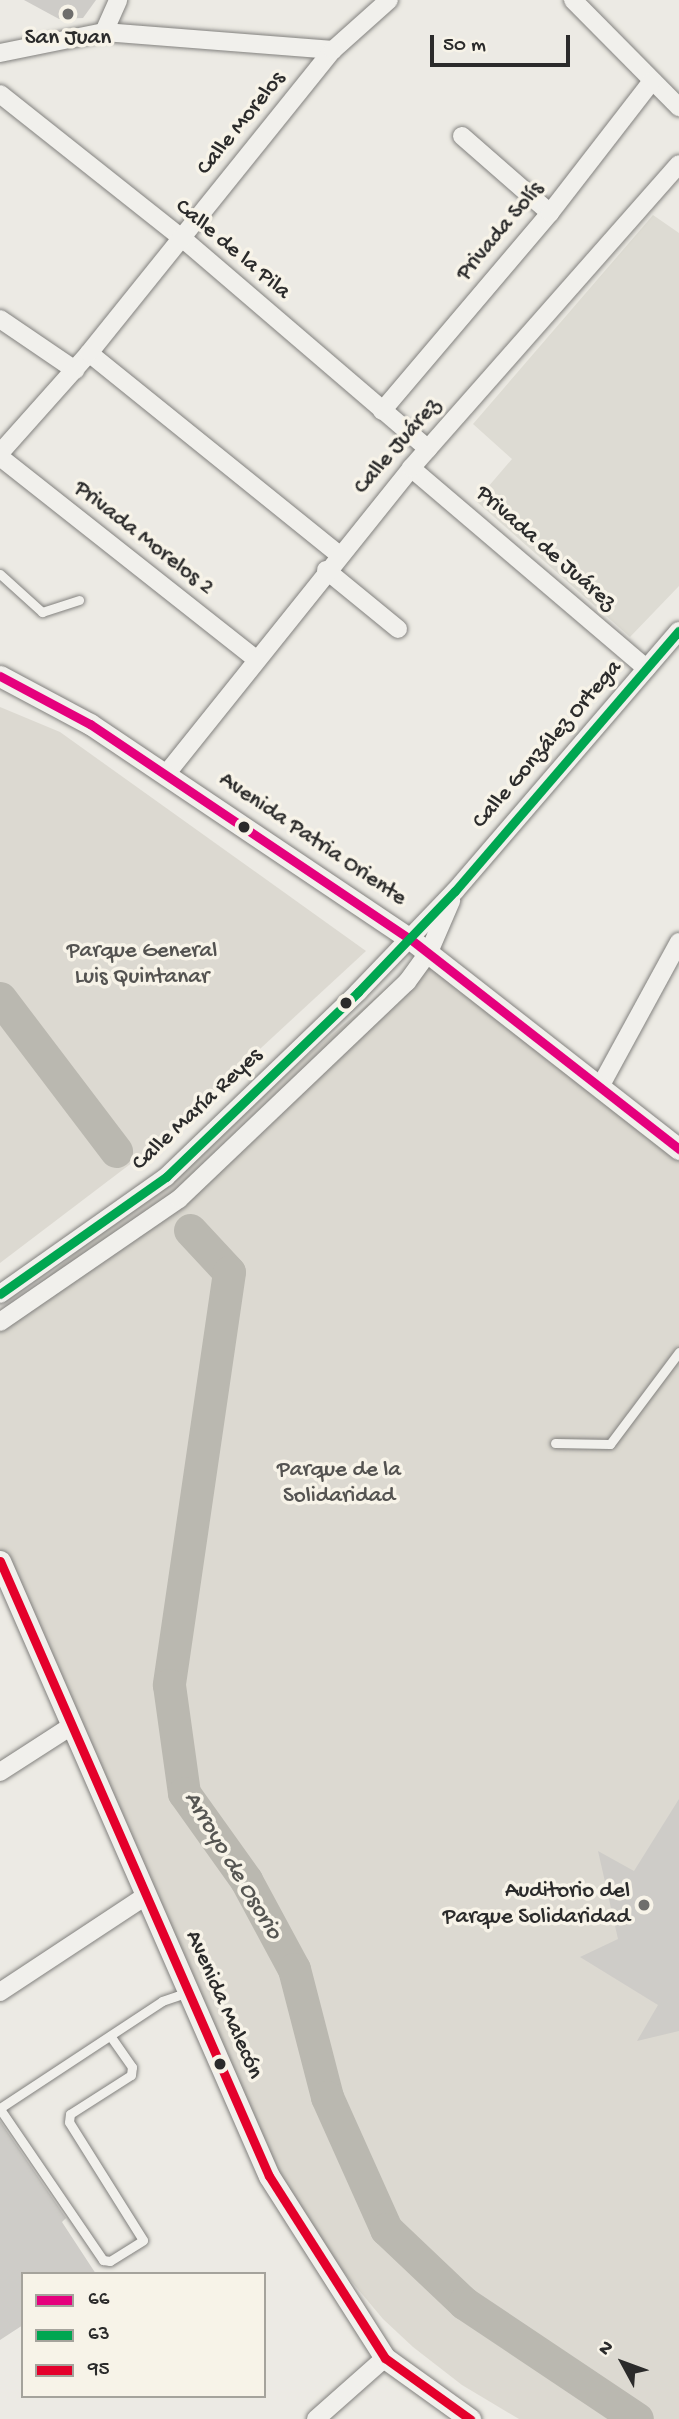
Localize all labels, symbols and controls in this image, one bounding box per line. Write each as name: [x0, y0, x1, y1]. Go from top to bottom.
marker: San Juan: [60, 6, 76, 22]
scale bar: [434, 21, 574, 65]
place label: San Juan: [25, 25, 111, 53]
text: 50 m: [443, 34, 486, 59]
street label: Calle Morelos: [192, 66, 292, 182]
street label: Privada Solís: [451, 177, 551, 287]
street label: Calle de la Pila: [169, 194, 295, 306]
street label: Calle Juárez: [349, 393, 447, 501]
street label: Privada Morelos 2: [67, 476, 219, 602]
street label: Privada de Juárez: [469, 480, 621, 618]
street label: Calle González Ortega: [467, 655, 629, 835]
street label: Avenida Patria Oriente: [213, 767, 411, 913]
unlabelled marker: [237, 820, 251, 834]
park label: Parque General Luis Quintanar: [67, 938, 217, 992]
unlabelled marker: [339, 996, 353, 1010]
street label: Calle María Reyes: [127, 1043, 269, 1177]
park label: Parque de la Solidaridad: [277, 1457, 401, 1511]
water label: Arroyo de Osorio: [176, 1787, 288, 1945]
place label: Auditorio del Parque Solidaridad: [443, 1878, 630, 1932]
marker: Auditorio del Parque Solidaridad: [636, 1897, 652, 1913]
street label: Avenida Malecón: [178, 1927, 268, 2083]
unlabelled marker: [213, 2057, 227, 2071]
legend: [21, 2272, 266, 2398]
text: 66: [88, 2288, 109, 2313]
text: 63: [88, 2323, 110, 2348]
north arrow: [588, 2328, 658, 2398]
text: N: [594, 2337, 620, 2361]
text: 95: [88, 2358, 110, 2383]

